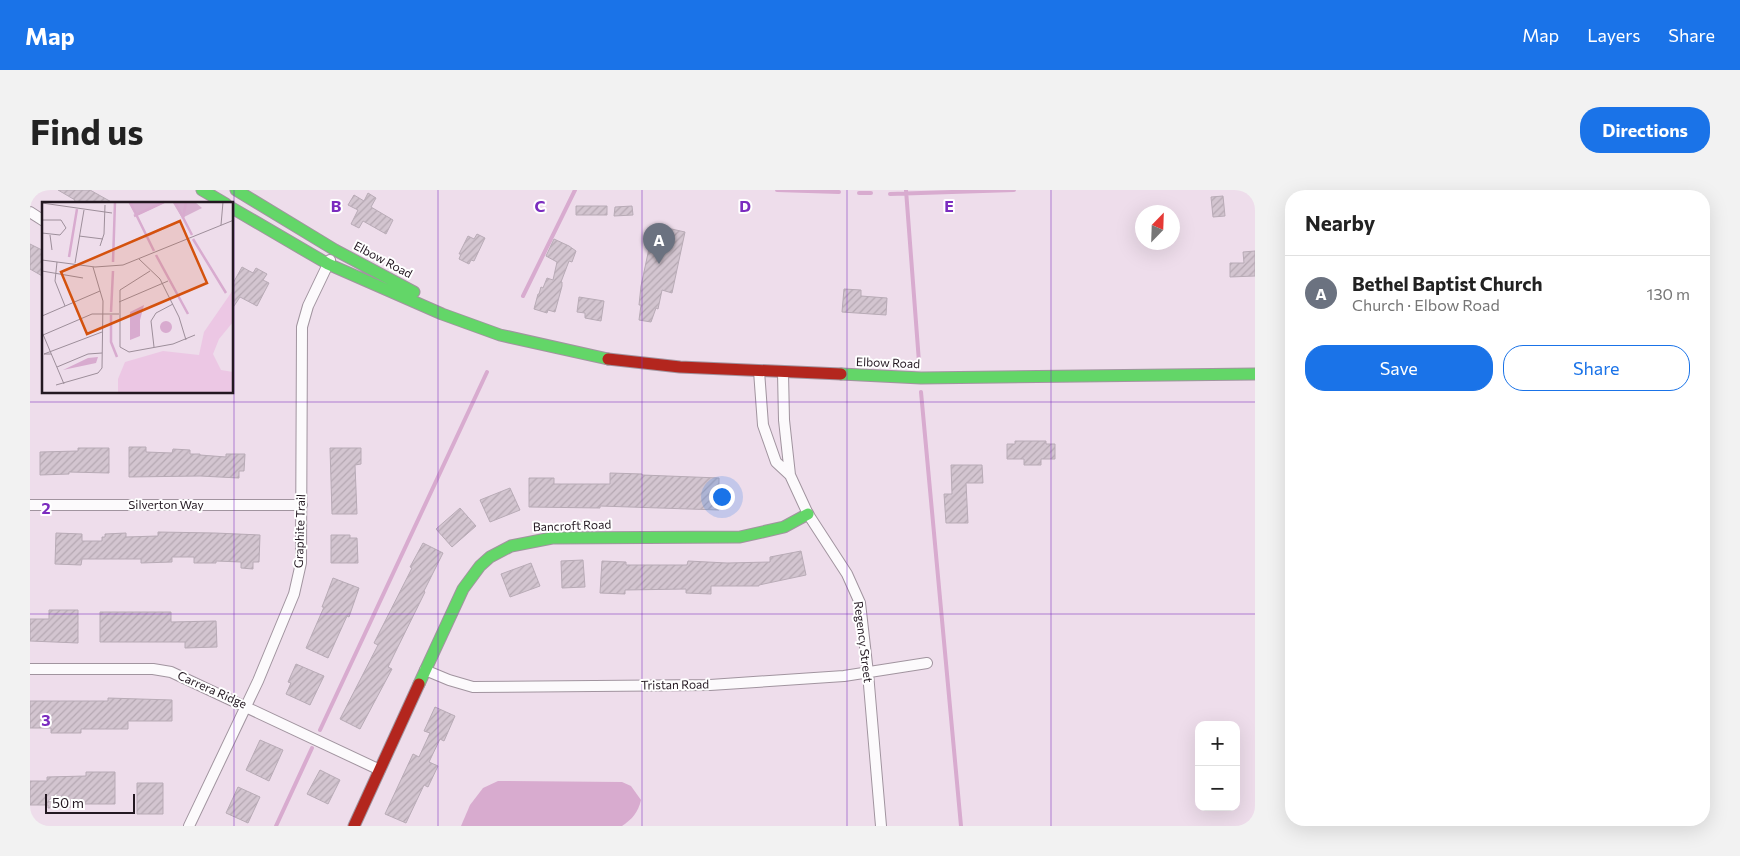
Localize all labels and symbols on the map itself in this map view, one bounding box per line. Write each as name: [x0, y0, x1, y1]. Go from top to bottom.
text: B: [331, 196, 342, 215]
text: C: [535, 196, 546, 215]
text: D: [739, 196, 751, 215]
text: E: [944, 196, 954, 215]
inset map: [42, 202, 234, 394]
north arrow: [1135, 205, 1180, 250]
pin: A: [643, 223, 675, 264]
street label: Elbow Road: [352, 238, 415, 280]
street label: Elbow Road: [856, 354, 920, 370]
your location: [709, 484, 735, 510]
street label: Graphite Trail: [291, 494, 307, 568]
street label: Silverton Way: [128, 497, 204, 511]
text: 2: [41, 498, 51, 517]
street label: Bancroft Road: [533, 517, 611, 533]
street label: Regency Street: [852, 600, 876, 683]
street label: Carrera Ridge: [176, 668, 249, 711]
street label: Tristan Road: [641, 676, 709, 692]
text: 3: [41, 710, 51, 729]
scale bar: [45, 791, 135, 814]

